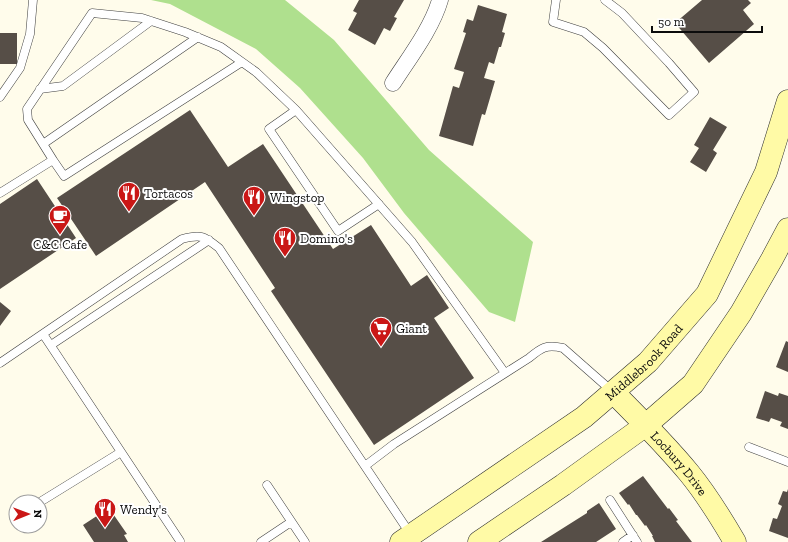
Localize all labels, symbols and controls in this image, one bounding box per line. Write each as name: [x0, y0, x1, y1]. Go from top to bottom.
scale bar: [652, 8, 762, 34]
text: 50 m: [658, 15, 685, 29]
restaurant icon: Tortacos: [116, 180, 142, 213]
restaurant icon: Wingstop: [241, 184, 267, 217]
place label: Tortacos: [144, 186, 193, 201]
place label: Wingstop: [270, 190, 324, 205]
cafe icon: C&C Cafe: [47, 203, 73, 236]
restaurant icon: Domino's: [272, 225, 298, 258]
place label: Domino's: [300, 231, 353, 246]
place label: C&C Cafe: [33, 237, 87, 252]
supermarket icon: Giant: [368, 315, 394, 348]
place label: Giant: [396, 321, 427, 336]
street label: Middlebrook Road: [602, 321, 686, 403]
street label: Locbury Drive: [648, 428, 710, 498]
north arrow: [8, 494, 48, 534]
restaurant icon: Wendy's: [92, 496, 118, 529]
place label: Wendy's: [120, 502, 167, 517]
text: N: [31, 510, 44, 519]

